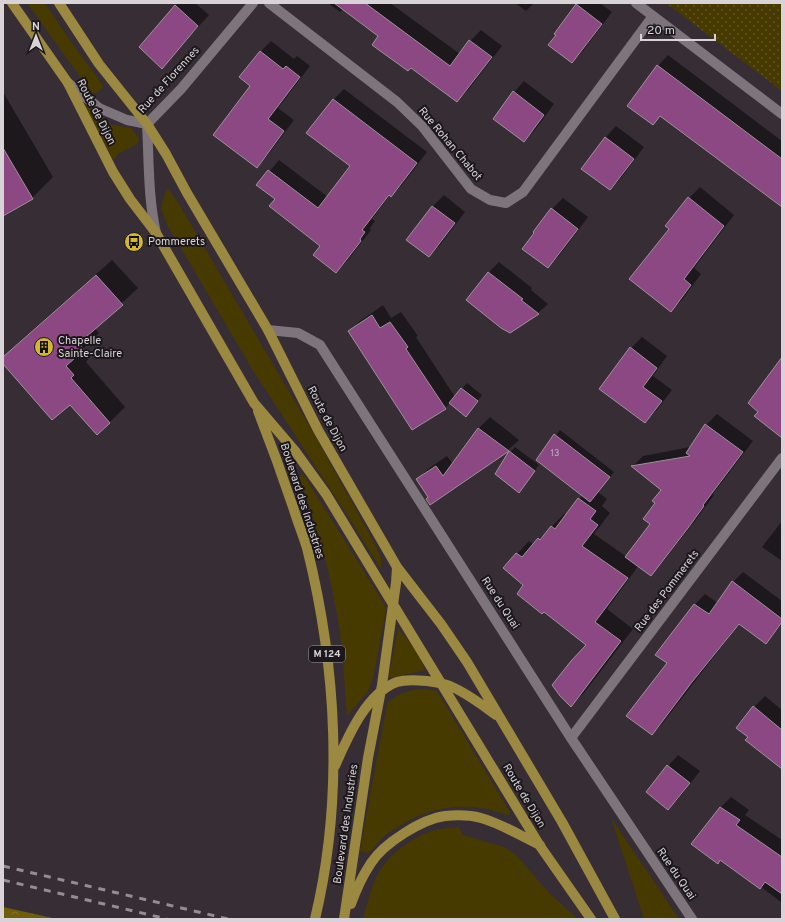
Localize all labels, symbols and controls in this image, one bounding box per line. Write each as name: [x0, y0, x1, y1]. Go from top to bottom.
north arrow: [16, 16, 56, 56]
scale bar: [641, 16, 715, 42]
text: N: [32, 20, 40, 34]
text: 20 m: [647, 23, 675, 39]
street label: Rue de Florennes: [135, 44, 203, 116]
street label: Route de Dijon: [73, 77, 119, 147]
street label: Rue Rohan Chabot: [415, 104, 485, 184]
bus stop icon: Pommerets: [123, 231, 145, 253]
place label: Pommerets: [148, 235, 205, 249]
place label: Chapelle Sainte-Claire: [58, 334, 122, 361]
building icon: Chapelle Sainte-Claire: [33, 336, 55, 358]
street label: Route de Dijon: [304, 384, 350, 454]
street label: Boulevard des Industries: [277, 441, 327, 561]
house number: 13: [551, 448, 559, 459]
street label: Rue des Pommerets: [632, 547, 702, 635]
street label: Rue du Quai: [478, 574, 522, 632]
road number: M 124: [309, 646, 345, 662]
street label: Route de Dijon: [499, 761, 549, 831]
street label: Boulevard des Industries: [331, 763, 361, 885]
street label: Rue du Quai: [654, 845, 698, 903]

